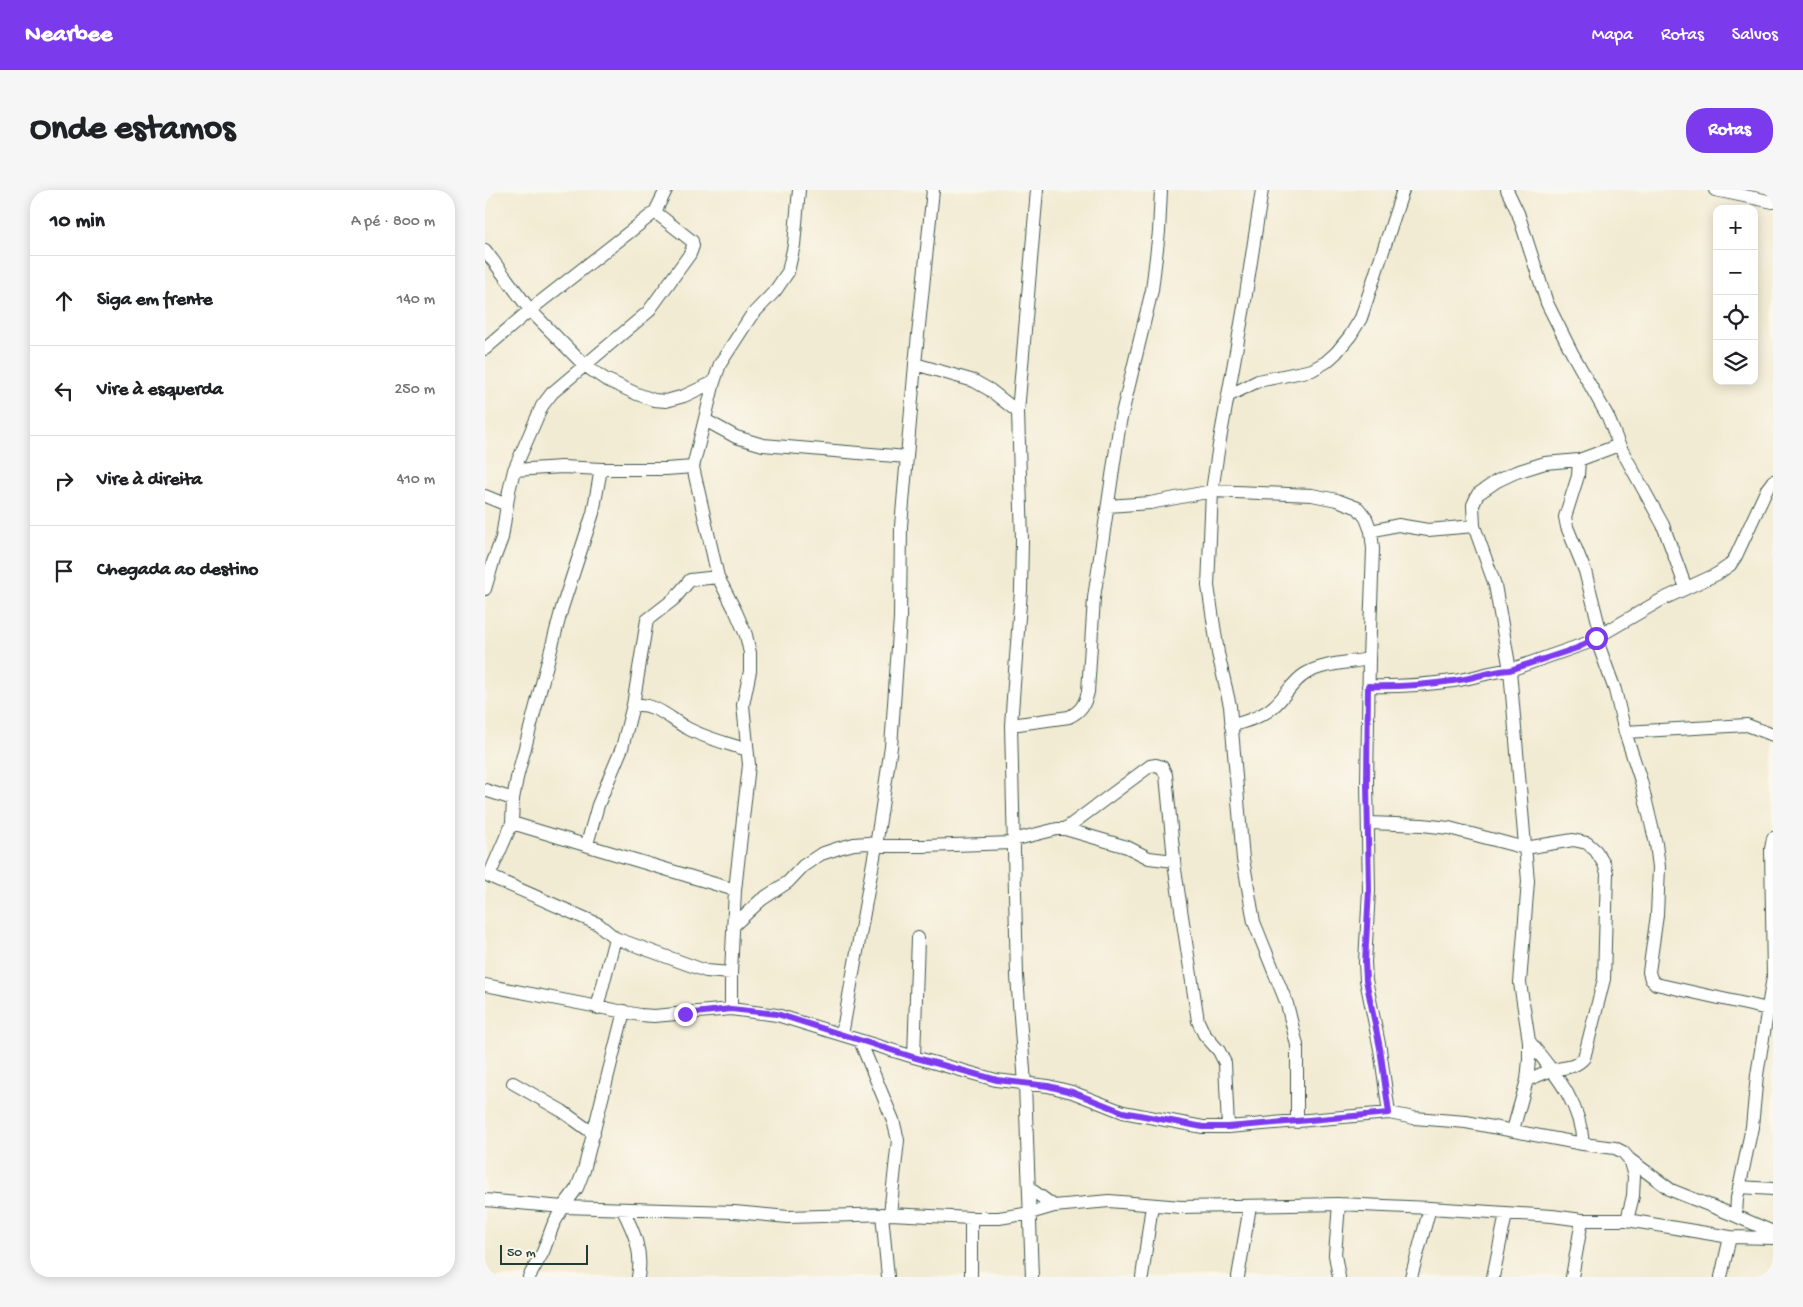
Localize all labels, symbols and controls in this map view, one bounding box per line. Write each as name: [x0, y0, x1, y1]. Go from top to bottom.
text: Nearbee: [25, 21, 112, 50]
text: Mapa: [1592, 25, 1633, 46]
text: Rotas: [1661, 25, 1704, 46]
text: Salvos: [1732, 25, 1778, 46]
button: Rotas: [1686, 108, 1773, 153]
text: Onde estamos: [30, 110, 235, 151]
map controls: [1713, 205, 1758, 385]
button: +: [1713, 205, 1758, 250]
text: 10 min: [50, 210, 105, 235]
text: A pé · 800 m: [351, 213, 435, 232]
button: −: [1713, 250, 1758, 295]
icon: ahead: [50, 287, 78, 315]
text: Siga em frente: [97, 289, 213, 312]
text: 140 m: [397, 291, 435, 310]
button: locate: [1713, 295, 1758, 340]
button: layers: [1713, 340, 1758, 385]
icon: left: [50, 377, 78, 405]
text: Vire à esquerda: [97, 379, 223, 402]
text: 250 m: [395, 381, 435, 400]
icon: right: [50, 467, 78, 495]
text: Vire à direita: [97, 469, 202, 492]
text: 410 m: [397, 471, 435, 490]
icon: arrive: [50, 557, 78, 585]
text: Chegada ao destino: [97, 559, 258, 582]
route start: [1585, 627, 1608, 650]
route end: [674, 1003, 697, 1026]
scale bar: [500, 1242, 587, 1265]
text: 50 m: [507, 1245, 536, 1262]

